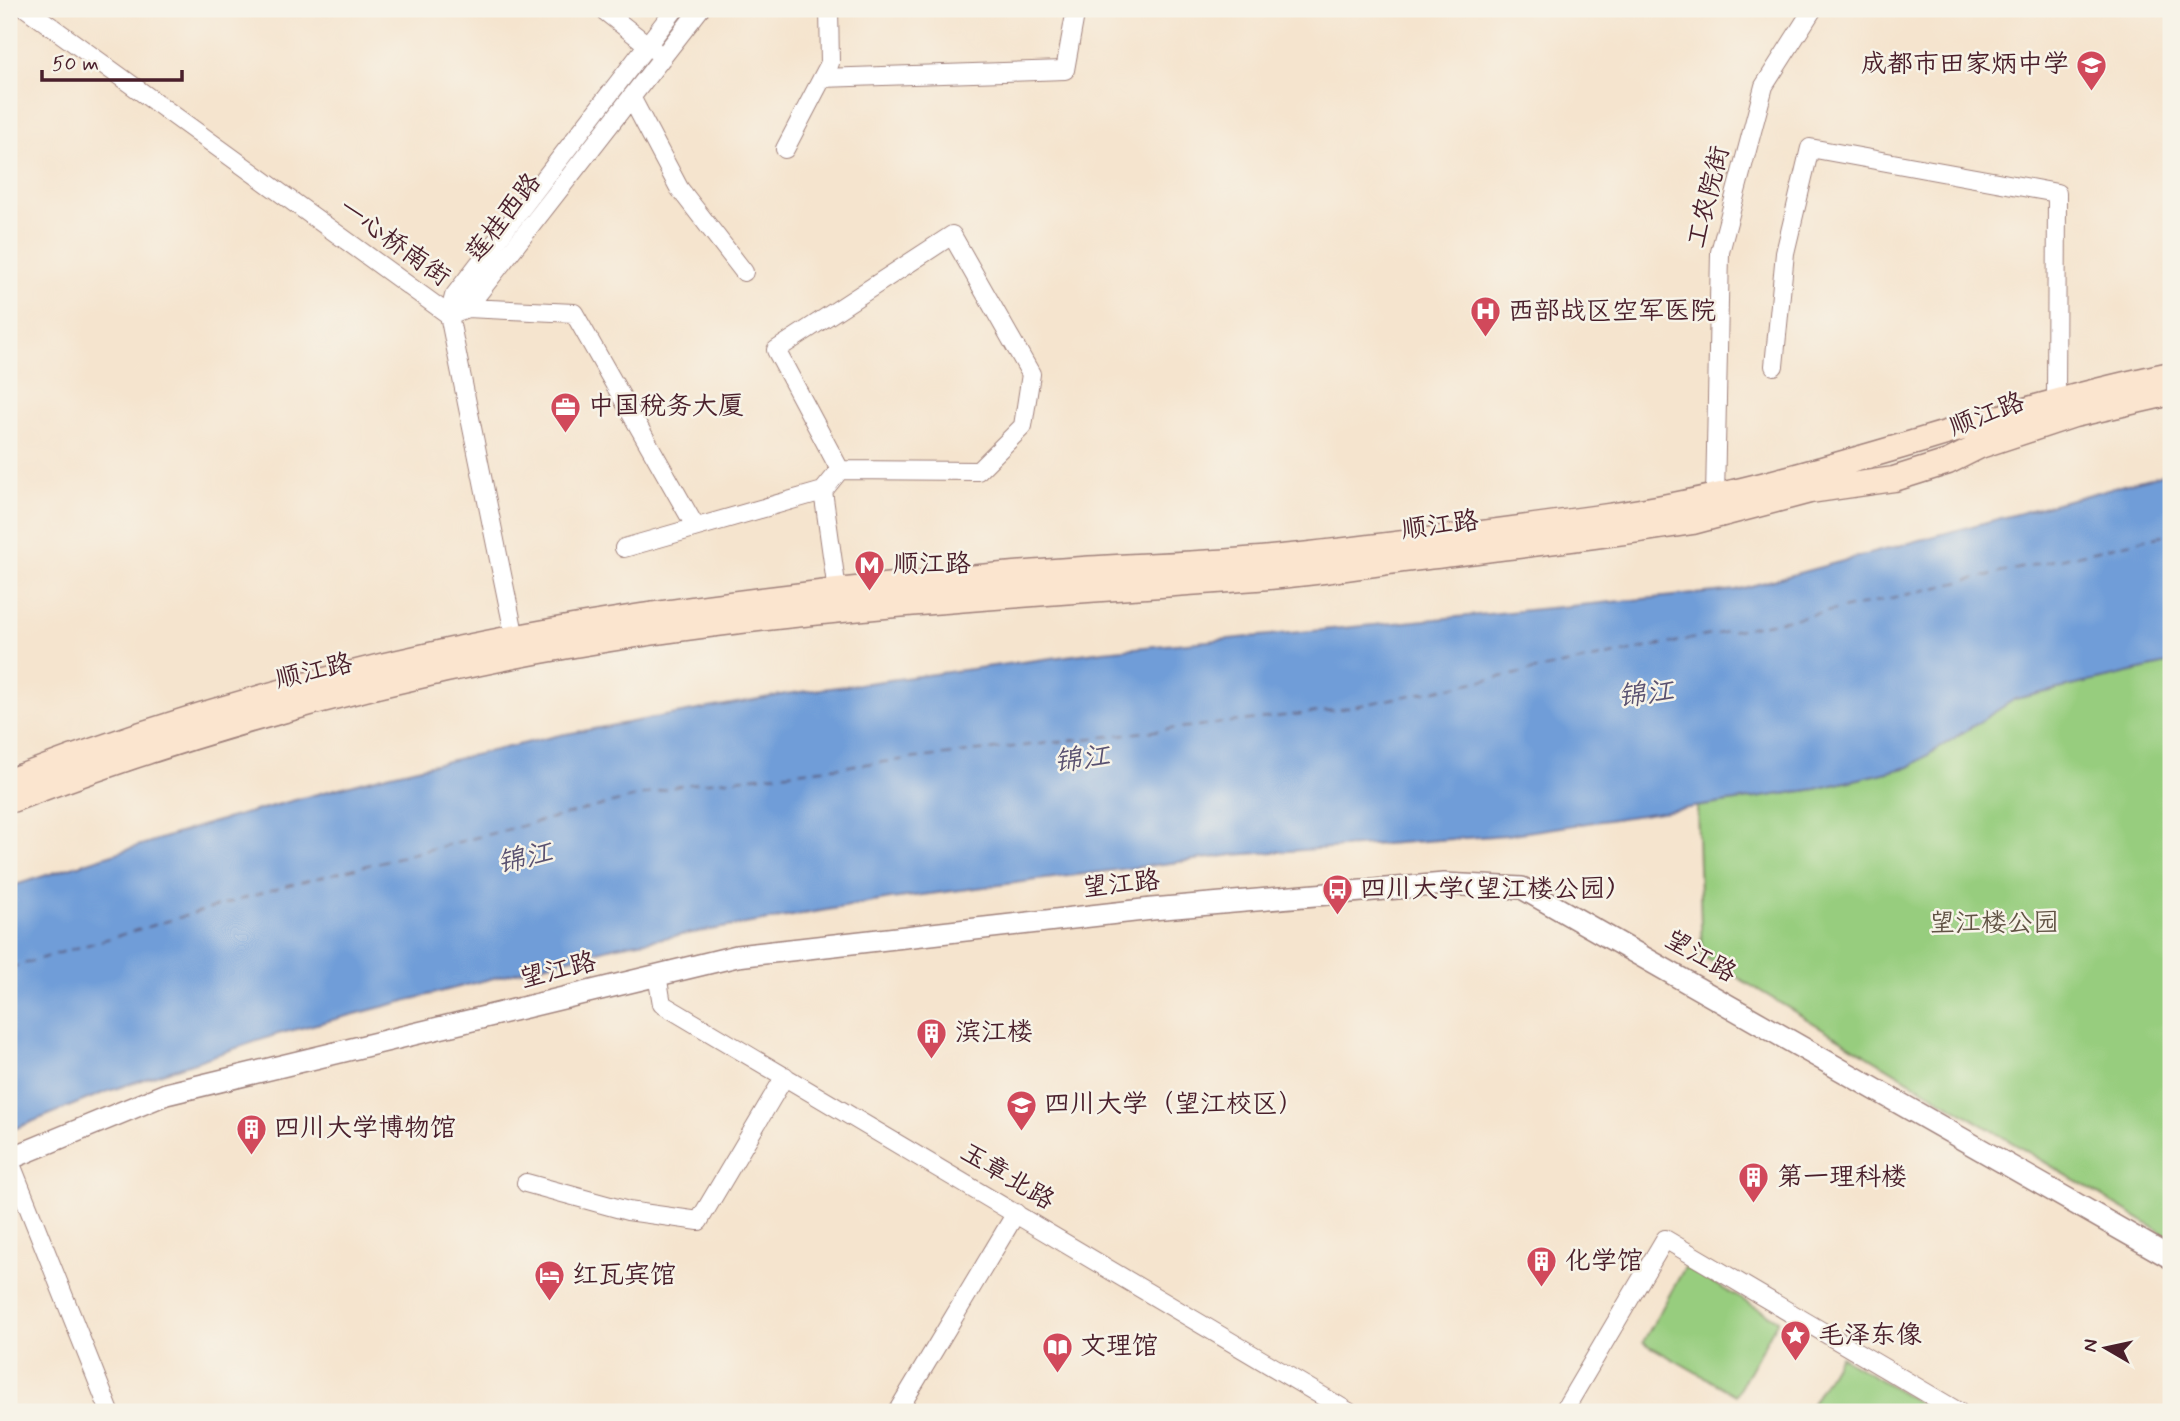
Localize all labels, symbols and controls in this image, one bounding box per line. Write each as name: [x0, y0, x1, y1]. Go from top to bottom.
scale bar: [42, 38, 182, 82]
place label: 成都市田家炳中学: [1861, 48, 2069, 82]
school or university icon: 成都市田家炳中学: [2075, 48, 2109, 92]
text: 50 m: [52, 50, 99, 78]
street label: 工农院街: [1680, 142, 1738, 252]
street label: 莲桂西路: [459, 167, 549, 269]
street label: 一心桥南街: [331, 191, 457, 295]
hospital icon: 西部战区空军医院: [1468, 295, 1502, 339]
place label: 西部战区空军医院: [1508, 295, 1716, 329]
street label: 顺江路: [1944, 385, 2030, 445]
office icon: 中国税务大厦: [548, 390, 582, 434]
place label: 中国税务大厦: [588, 390, 744, 424]
street label: 顺江路: [1399, 504, 1481, 548]
metro station icon: 顺江路: [853, 548, 887, 592]
place label: 顺江路: [893, 548, 971, 582]
street label: 顺江路: [272, 647, 356, 697]
water label: 锦江: [1616, 673, 1678, 717]
water label: 锦江: [1052, 738, 1114, 782]
water label: 锦江: [494, 834, 558, 883]
street label: 望江路: [1080, 864, 1162, 906]
bus stop icon: 四川大学(望江楼公园): [1320, 873, 1354, 917]
place label: 四川大学(望江楼公园): [1360, 873, 1614, 907]
park label: 望江楼公园: [1929, 907, 2059, 941]
street label: 望江路: [1658, 923, 1742, 991]
street label: 望江路: [516, 945, 600, 997]
building icon: 滨江楼: [915, 1016, 949, 1060]
place label: 滨江楼: [955, 1016, 1033, 1050]
school or university icon: 四川大学（望江校区）: [1004, 1088, 1038, 1132]
place label: 四川大学（望江校区）: [1044, 1088, 1304, 1122]
building icon: 四川大学博物馆: [234, 1112, 268, 1156]
place label: 四川大学博物馆: [274, 1112, 456, 1146]
street label: 玉章北路: [954, 1136, 1060, 1218]
building icon: 第一理科楼: [1737, 1161, 1771, 1205]
place label: 第一理科楼: [1777, 1161, 1907, 1195]
building icon: 化学馆: [1525, 1245, 1559, 1289]
place label: 化学馆: [1565, 1245, 1643, 1279]
hotel icon: 红瓦宾馆: [532, 1259, 566, 1303]
place label: 红瓦宾馆: [572, 1259, 676, 1293]
north arrow: [2072, 1312, 2142, 1382]
place icon: 毛泽东像: [1778, 1319, 1812, 1363]
place label: 毛泽东像: [1818, 1319, 1922, 1353]
library icon: 文理馆: [1040, 1330, 1074, 1374]
place label: 文理馆: [1080, 1330, 1158, 1364]
text: N: [2077, 1337, 2104, 1354]

